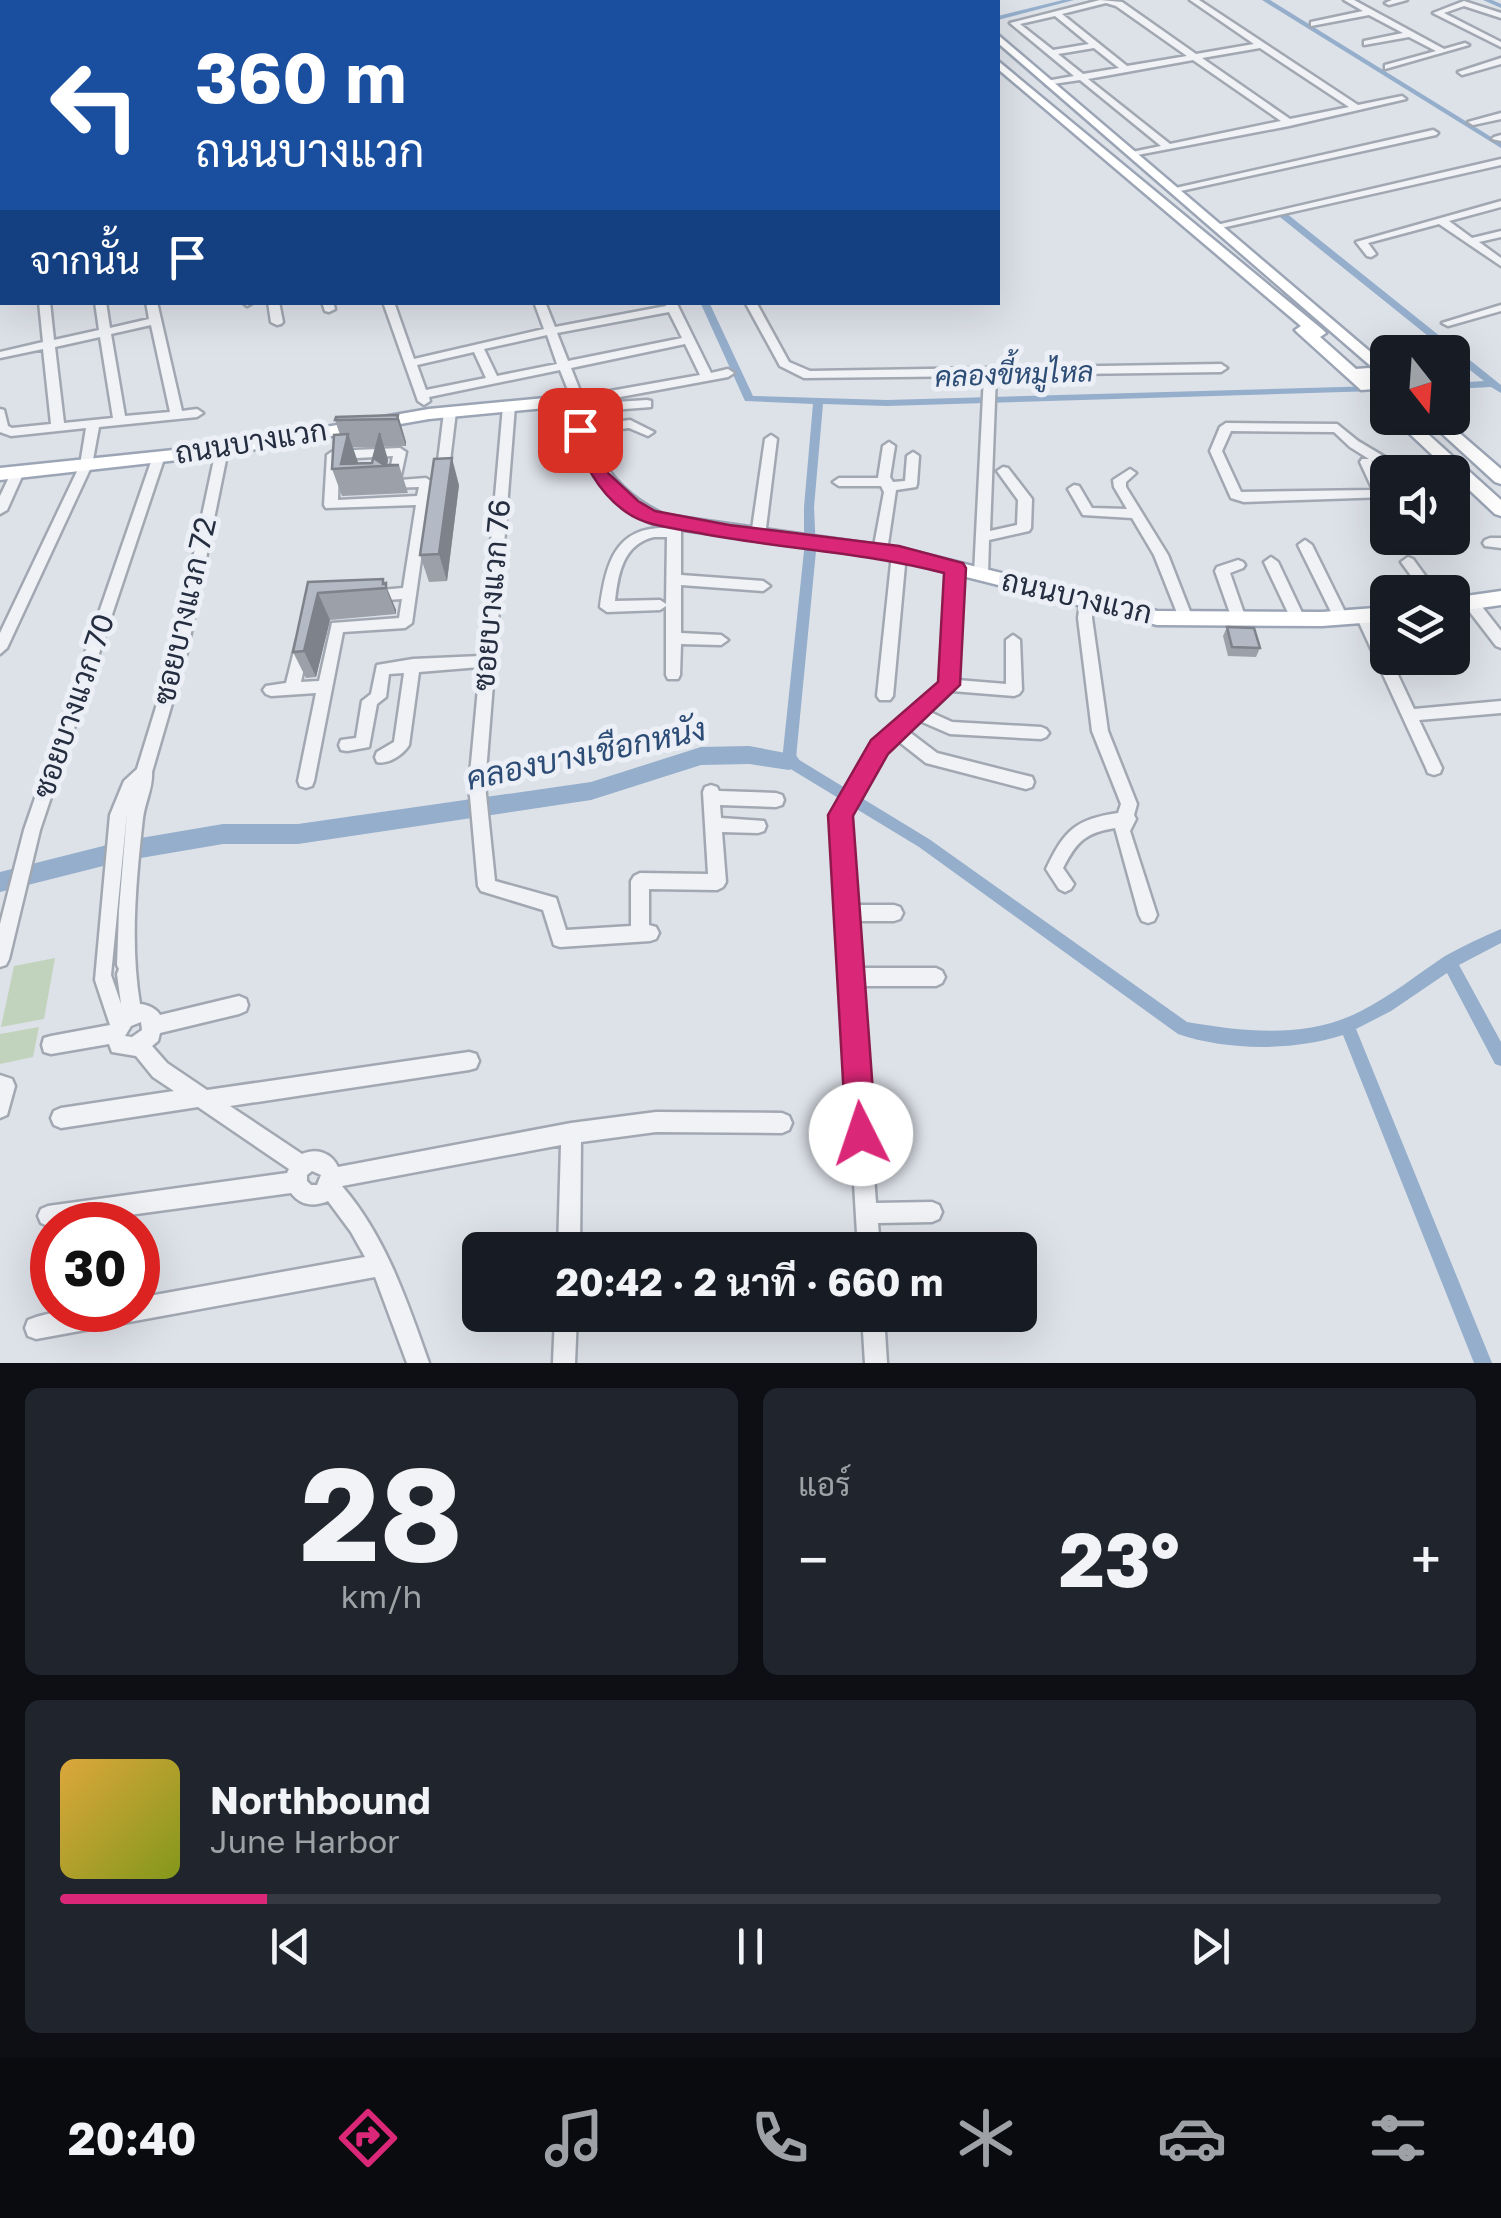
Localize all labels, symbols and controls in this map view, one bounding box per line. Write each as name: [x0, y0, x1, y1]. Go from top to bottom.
text: 360 m: [195, 34, 406, 118]
icon: left: [30, 40, 160, 170]
text: ถนนบางแวก: [195, 123, 425, 177]
icon: arrive: [160, 230, 215, 285]
text: จากนั้น: [30, 237, 140, 282]
north arrow: [1370, 335, 1470, 435]
map controls: [1370, 335, 1470, 675]
water label: คลองขี้หมูไหล: [934, 346, 1094, 397]
pin: [538, 388, 623, 473]
icon: arrive: [553, 403, 608, 458]
street label: ถนนบางแวก: [172, 411, 329, 471]
button: sound: [1370, 455, 1470, 555]
street label: ซอยบางแวก 76: [465, 498, 517, 692]
street label: ซอยบางแวก 72: [145, 513, 223, 708]
street label: ถนนบางแวก: [999, 561, 1156, 631]
button: layers: [1370, 575, 1470, 675]
street label: ซอยบางแวก 70: [25, 609, 121, 803]
water label: คลองบางเชือกหนัง: [463, 709, 709, 797]
position arrow: [809, 1082, 913, 1186]
speed limit sign: 30: [30, 1202, 160, 1332]
text: 20:42 · 2 นาที · 660 m: [556, 1259, 943, 1304]
text: 28: [300, 1434, 463, 1590]
text: แอร์: [798, 1465, 851, 1503]
text: 23°: [1059, 1513, 1180, 1604]
text: −: [798, 1526, 828, 1592]
text: +: [1411, 1526, 1441, 1592]
text: km/h: [341, 1577, 422, 1615]
text: Northbound: [210, 1777, 431, 1822]
text: June Harbor: [210, 1822, 400, 1860]
icon: previous: [263, 1919, 318, 1974]
icon: pause: [723, 1919, 778, 1974]
icon: next: [1183, 1919, 1238, 1974]
icon: directions: [333, 2103, 403, 2173]
icon: music: [539, 2103, 609, 2173]
icon: phone: [745, 2103, 815, 2173]
icon: climate: [951, 2103, 1021, 2173]
icon: car: [1157, 2103, 1227, 2173]
icon: filters: [1363, 2103, 1433, 2173]
text: 20:40: [68, 2111, 197, 2165]

